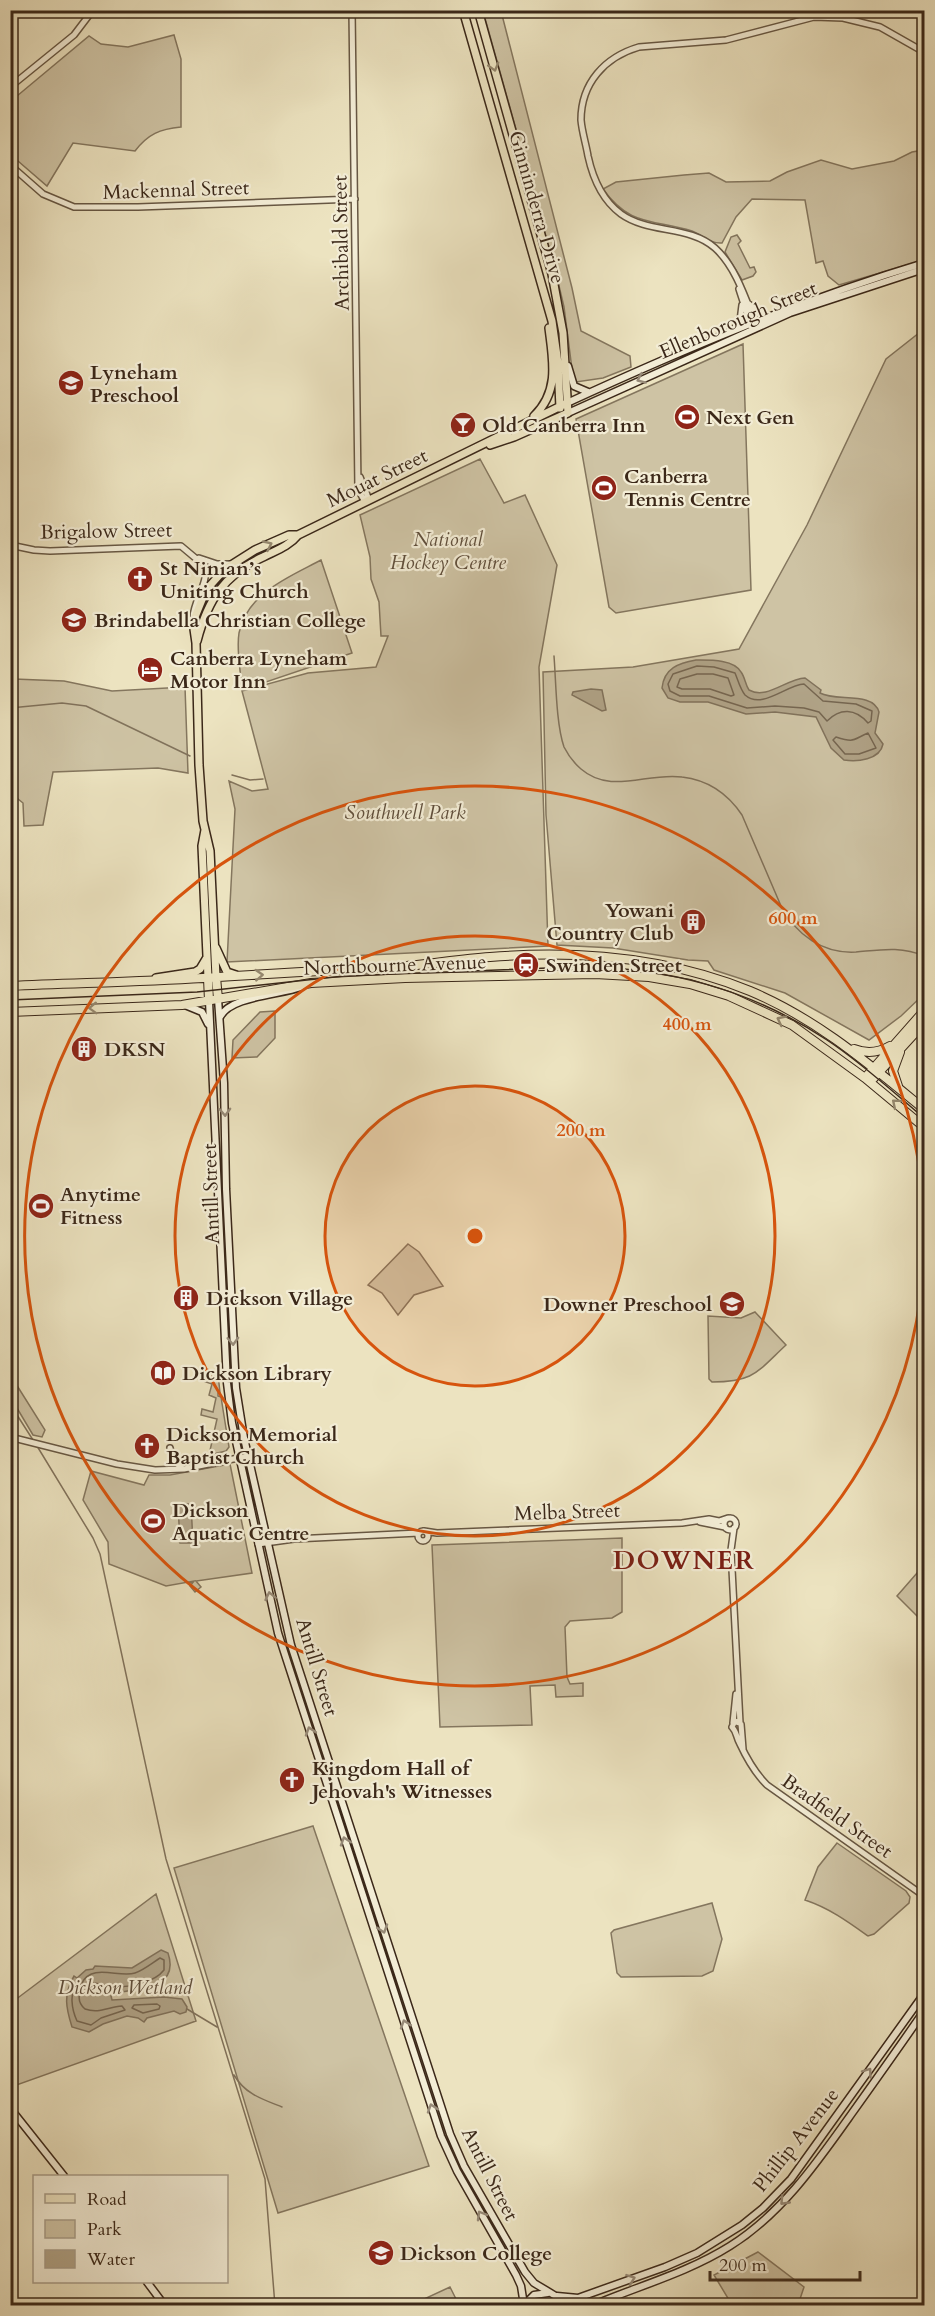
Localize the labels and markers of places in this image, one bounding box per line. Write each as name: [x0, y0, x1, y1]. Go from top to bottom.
place label: Lyneham Preschool: [90, 359, 179, 409]
school or university icon: Lyneham Preschool: [56, 368, 86, 398]
sports icon: Next Gen: [672, 402, 702, 432]
place label: Next Gen: [706, 404, 794, 431]
bar icon: Old Canberra Inn: [448, 410, 478, 440]
place label: Old Canberra Inn: [482, 412, 646, 439]
place label: Canberra Tennis Centre: [624, 463, 751, 513]
sports icon: Canberra Tennis Centre: [589, 473, 619, 503]
place label: St Ninian’s Uniting Church: [160, 555, 309, 605]
church icon: St Ninian’s Uniting Church: [125, 564, 155, 594]
school or university icon: Brindabella Christian College: [59, 605, 89, 635]
place label: Brindabella Christian College: [94, 607, 366, 634]
place label: Canberra Lyneham Motor Inn: [170, 645, 348, 695]
hotel icon: Canberra Lyneham Motor Inn: [135, 655, 165, 685]
place label: Yowani Country Club: [547, 897, 674, 947]
building icon: Yowani Country Club: [678, 907, 708, 937]
station icon: Swinden Street: [511, 950, 541, 980]
place label: Swinden Street: [546, 952, 682, 979]
building icon: DKSN: [69, 1034, 99, 1064]
place label: DKSN: [104, 1036, 166, 1063]
place label: Anytime Fitness: [60, 1181, 141, 1231]
sports icon: Anytime Fitness: [26, 1191, 56, 1221]
centre of rings: [465, 1226, 485, 1246]
building icon: Dickson Village: [171, 1283, 201, 1313]
place label: Dickson Village: [206, 1285, 353, 1312]
school or university icon: Downer Preschool: [717, 1289, 747, 1319]
place label: Downer Preschool: [543, 1291, 712, 1318]
library icon: Dickson Library: [148, 1358, 178, 1388]
place label: Dickson Library: [182, 1360, 333, 1387]
place label: Dickson Memorial Baptist Church: [166, 1421, 338, 1471]
church icon: Dickson Memorial Baptist Church: [132, 1431, 162, 1461]
place label: Dickson Aquatic Centre: [172, 1497, 309, 1547]
sports icon: Dickson Aquatic Centre: [138, 1506, 168, 1536]
place label: Kingdom Hall of Jehovah's Witnesses: [309, 1755, 492, 1805]
church icon: Kingdom Hall of Jehovah's Witnesses: [277, 1765, 307, 1795]
school or university icon: Dickson College: [366, 2238, 396, 2268]
place label: Dickson College: [400, 2240, 552, 2267]

